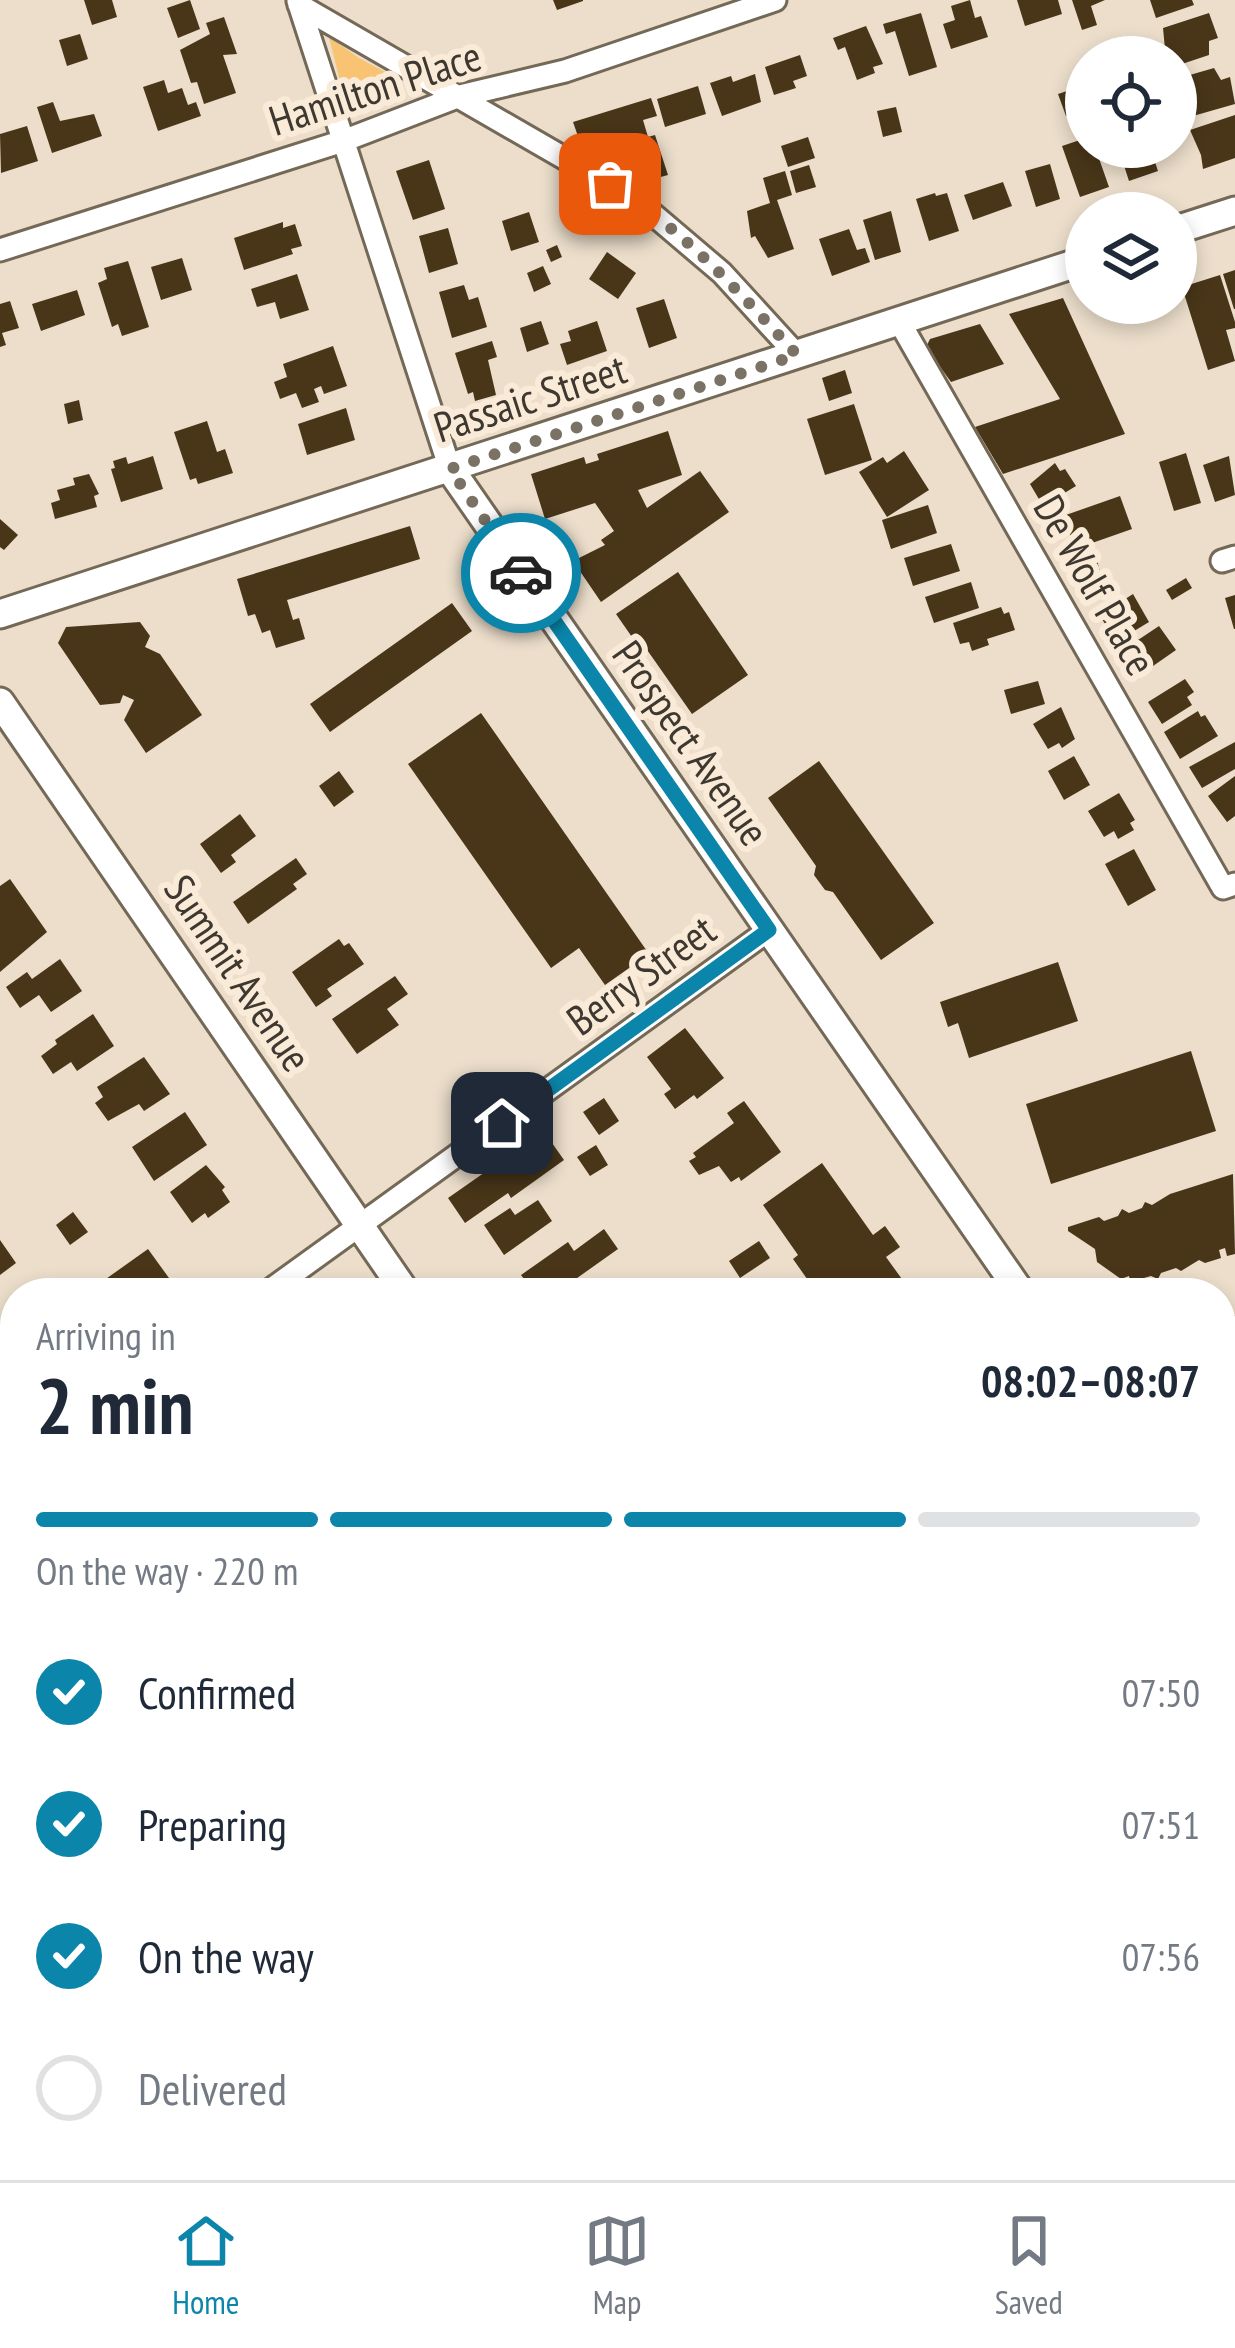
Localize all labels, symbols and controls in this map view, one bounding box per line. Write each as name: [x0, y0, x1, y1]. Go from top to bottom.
street label: Hamilton Place: [262, 27, 488, 148]
map controls: [1065, 36, 1197, 324]
button: locate: [1065, 36, 1197, 168]
pin: [559, 133, 661, 235]
icon: bag: [577, 151, 643, 217]
button: layers: [1065, 192, 1197, 324]
street label: Passaic Street: [427, 340, 633, 454]
street label: De Wolf Place: [1022, 485, 1169, 685]
courier: [461, 513, 581, 633]
icon: car: [488, 540, 554, 606]
street label: Prospect Avenue: [601, 630, 782, 856]
street label: Summit Avenue: [153, 864, 324, 1082]
street label: Berry Street: [556, 902, 726, 1047]
pin: [451, 1072, 553, 1174]
icon: home: [469, 1090, 535, 1156]
text: Arriving in: [36, 1310, 176, 1361]
text: 08:02–08:07: [981, 1351, 1200, 1409]
text: 2 min: [36, 1355, 194, 1456]
text: On the way · 220 m: [36, 1545, 298, 1596]
icon: check: [36, 1659, 102, 1725]
text: Confirmed: [138, 1663, 296, 1721]
text: 07:50: [1122, 1667, 1200, 1718]
icon: check: [36, 1791, 102, 1857]
text: Preparing: [138, 1795, 287, 1853]
text: 07:51: [1122, 1799, 1200, 1850]
icon: check: [36, 1923, 102, 1989]
text: On the way: [138, 1927, 314, 1985]
text: 07:56: [1122, 1931, 1200, 1982]
text: Delivered: [138, 2059, 287, 2117]
tab: Home: [172, 2208, 239, 2323]
tab: Map: [584, 2208, 650, 2323]
tab: Saved: [995, 2208, 1063, 2323]

